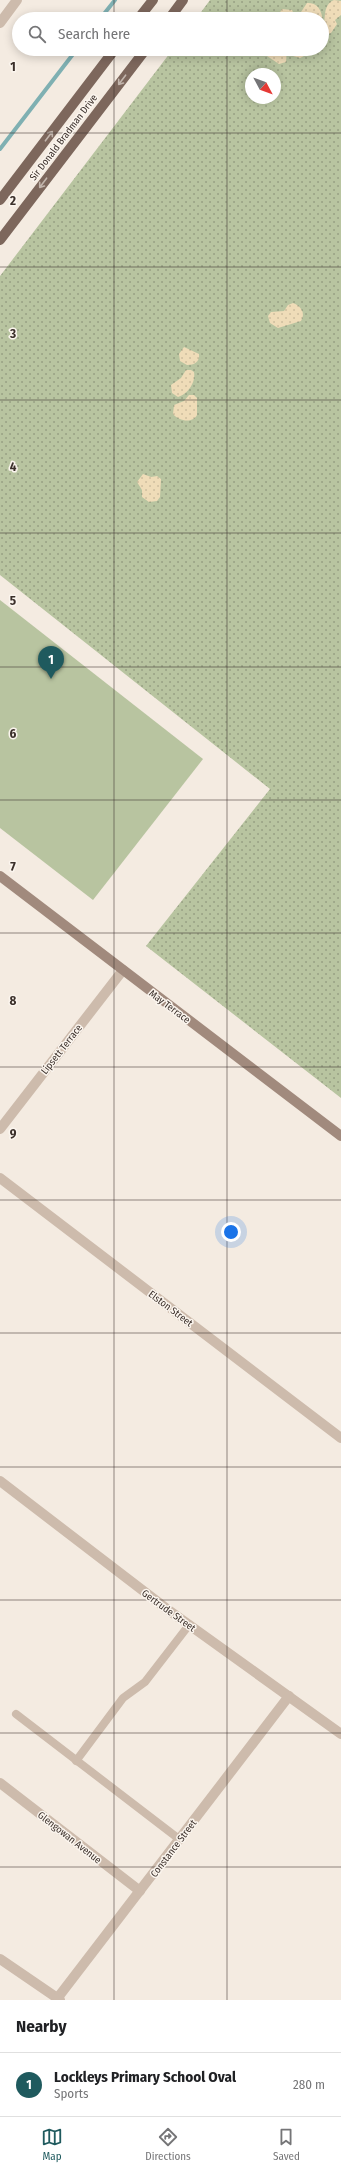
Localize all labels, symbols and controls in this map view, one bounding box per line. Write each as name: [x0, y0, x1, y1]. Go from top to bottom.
search box: [12, 12, 329, 56]
icon: search: [26, 23, 48, 45]
text: Search here: [58, 25, 130, 43]
text: 1: [10, 59, 16, 74]
north arrow: [245, 68, 281, 104]
one-way arrow: [118, 74, 127, 85]
street label: Sir Donald Bradman Drive: [27, 92, 100, 183]
one-way arrow: [45, 130, 54, 141]
one-way arrow: [39, 178, 48, 189]
text: 2: [9, 193, 16, 208]
text: 3: [9, 326, 16, 341]
text: 4: [10, 459, 17, 474]
text: 5: [10, 593, 16, 608]
pin: 1: [38, 646, 64, 679]
text: 6: [10, 726, 17, 741]
text: 7: [10, 859, 16, 874]
street label: May Terrace: [147, 987, 192, 1026]
text: 8: [10, 993, 17, 1008]
street label: Lipsett Terrace: [39, 1022, 85, 1077]
text: 9: [10, 1126, 17, 1141]
your location: [221, 1222, 241, 1242]
street label: Elston Street: [146, 1288, 195, 1330]
street label: Gertrude Street: [139, 1587, 198, 1635]
street label: Glengowan Avenue: [35, 1809, 104, 1866]
street label: Constance Street: [148, 1817, 200, 1880]
text: Nearby: [16, 2016, 67, 2037]
text: Lockleys Primary School Oval: [54, 2068, 236, 2086]
text: 1: [26, 2077, 32, 2092]
text: 280 m: [293, 2077, 325, 2092]
text: Sports: [54, 2086, 89, 2101]
tab: Map: [41, 2126, 63, 2163]
tab: Directions: [145, 2126, 191, 2163]
tab: Saved: [273, 2126, 300, 2163]

